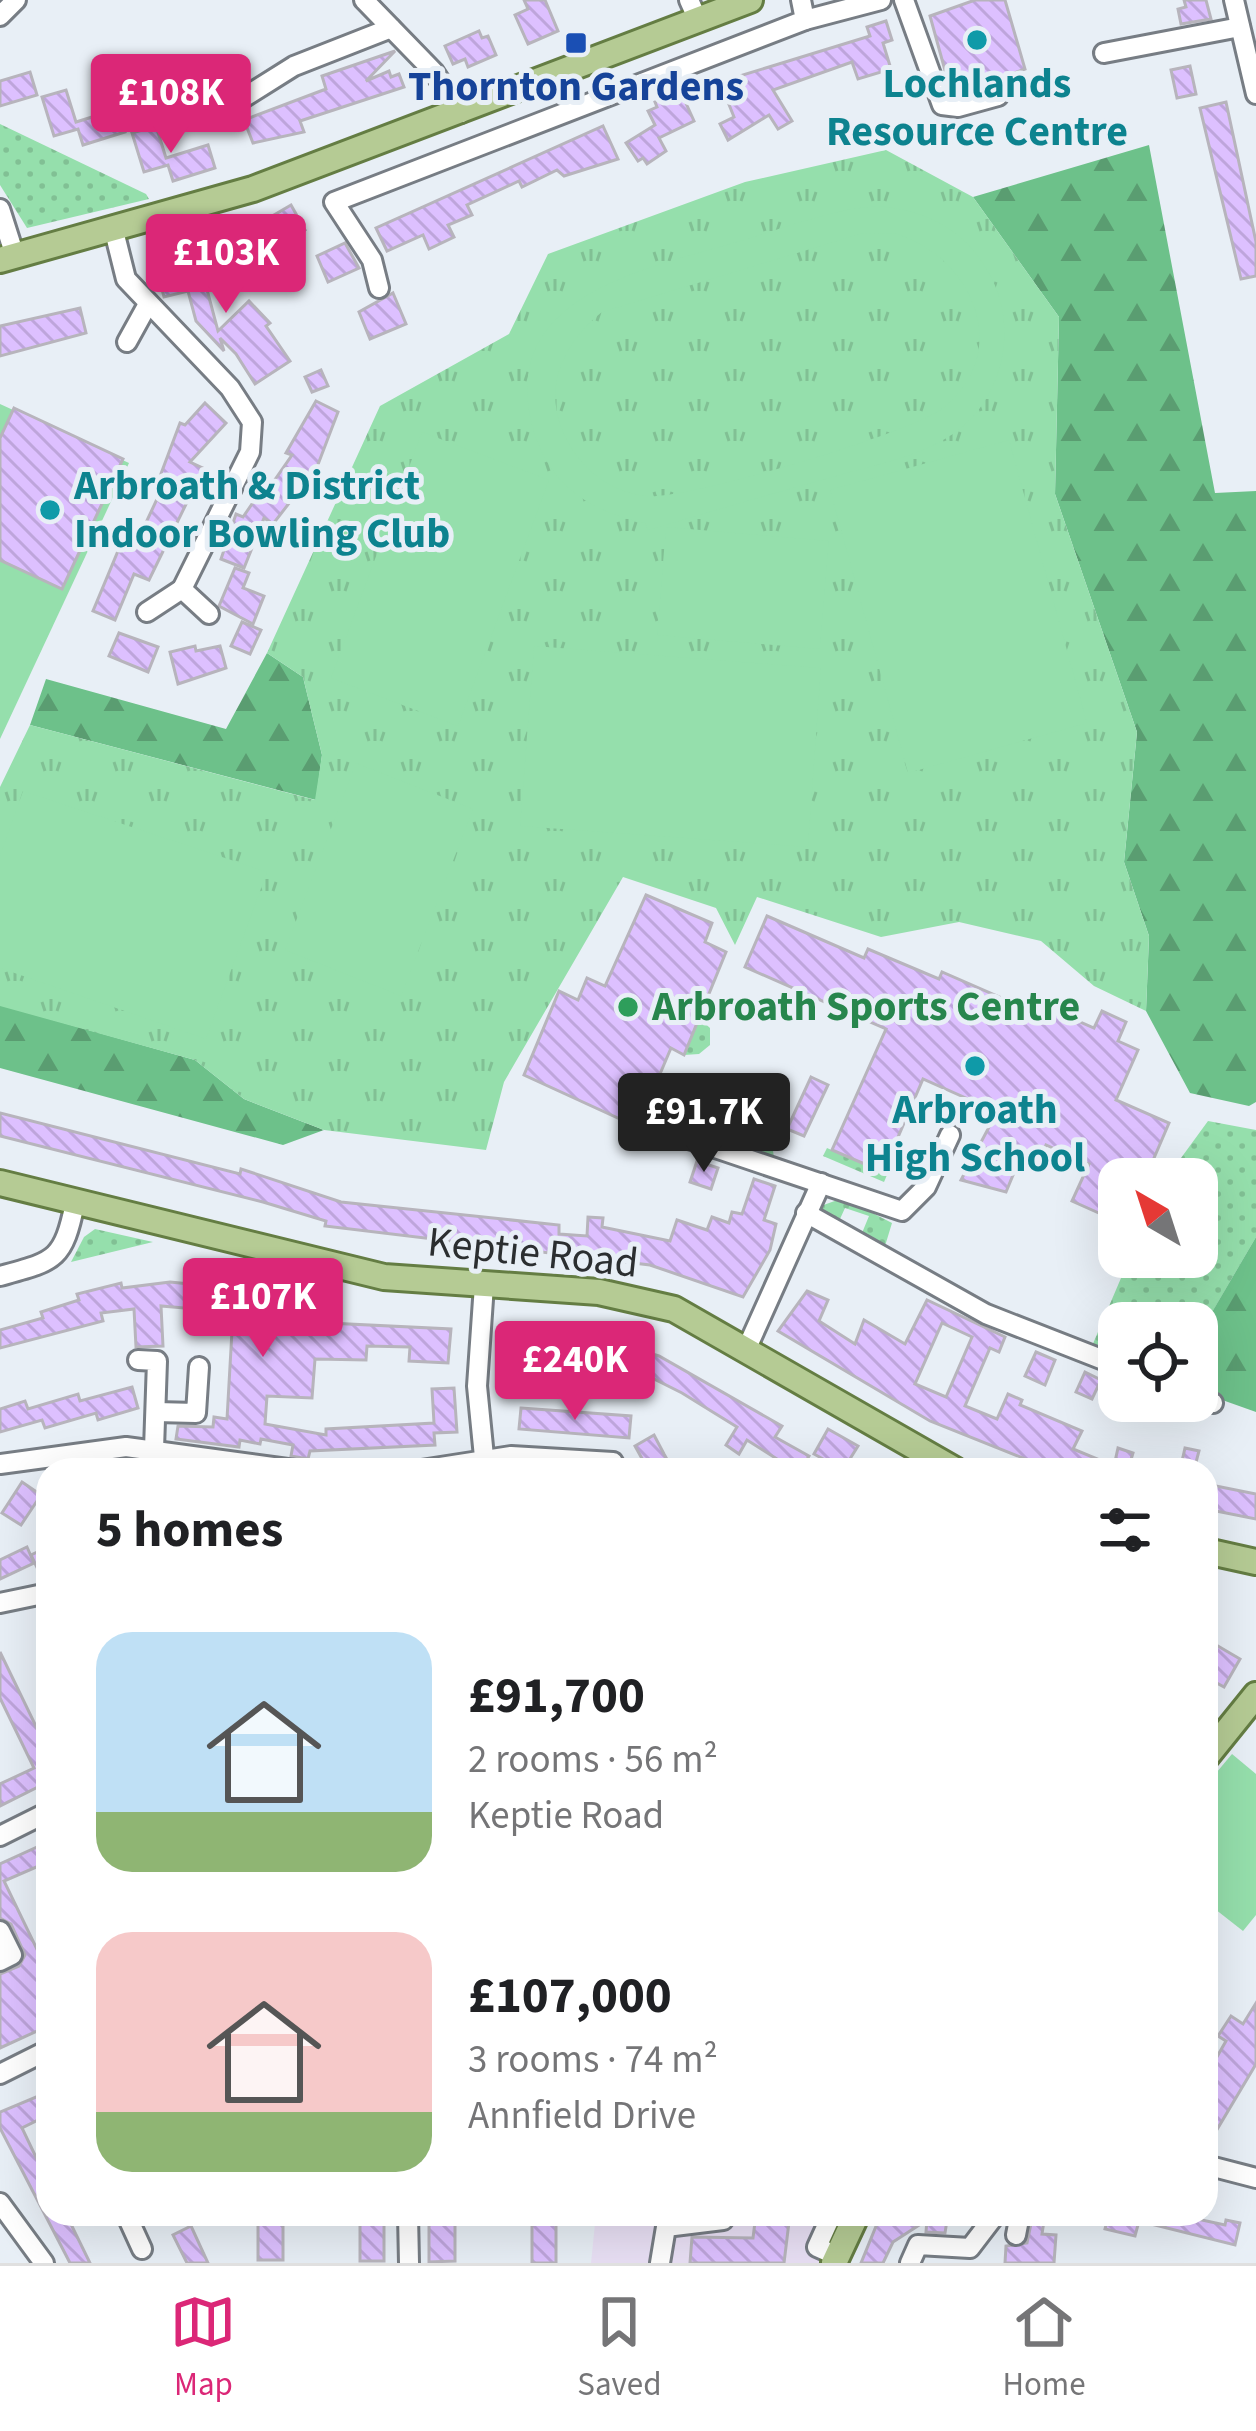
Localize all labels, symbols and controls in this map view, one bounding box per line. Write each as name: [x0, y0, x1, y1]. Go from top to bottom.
marker: Lochlands Resource Centre: [964, 27, 990, 53]
marker: Thornton Gardens: [563, 30, 589, 56]
pin: £108K: [87, 54, 255, 156]
place label: Lochlands Resource Centre: [826, 54, 1128, 162]
place label: Thornton Gardens: [408, 57, 744, 117]
text: £108K: [118, 65, 224, 121]
pin: £103K: [142, 214, 310, 316]
text: £103K: [173, 225, 279, 281]
place label: Arbroath & District Indoor Bowling Club: [73, 456, 450, 564]
marker: Arbroath & District Indoor Bowling Club: [37, 497, 63, 523]
place label: Arbroath Sports Centre: [651, 977, 1080, 1037]
marker: Arbroath Sports Centre: [615, 994, 641, 1020]
marker: Arbroath High School: [962, 1053, 988, 1079]
pin: £91.7K: [606, 1073, 802, 1175]
place label: Arbroath High School: [865, 1080, 1085, 1188]
text: £91.7K: [645, 1084, 763, 1140]
north arrow: [1098, 1158, 1218, 1278]
map controls: [1098, 1158, 1218, 1422]
street label: Keptie Road: [425, 1212, 641, 1294]
pin: £107K: [179, 1258, 347, 1360]
text: £107K: [210, 1269, 316, 1325]
button: locate: [1098, 1302, 1218, 1422]
pin: £240K: [491, 1321, 659, 1423]
text: £240K: [522, 1332, 628, 1388]
text: 5 homes: [96, 1494, 283, 1566]
icon: filters: [1092, 1497, 1158, 1563]
text: £91,700: [468, 1660, 645, 1732]
icon: home: [192, 1680, 336, 1824]
text: 2 rooms · 56 m²: [468, 1732, 718, 1788]
text: Keptie Road: [468, 1788, 664, 1844]
text: £107,000: [468, 1960, 672, 2032]
icon: home: [192, 1980, 336, 2124]
text: 3 rooms · 74 m²: [468, 2032, 718, 2088]
text: Annfield Drive: [468, 2088, 696, 2144]
tab: Map: [170, 2289, 236, 2408]
tab: Saved: [577, 2289, 662, 2408]
tab: Home: [1002, 2289, 1086, 2408]

